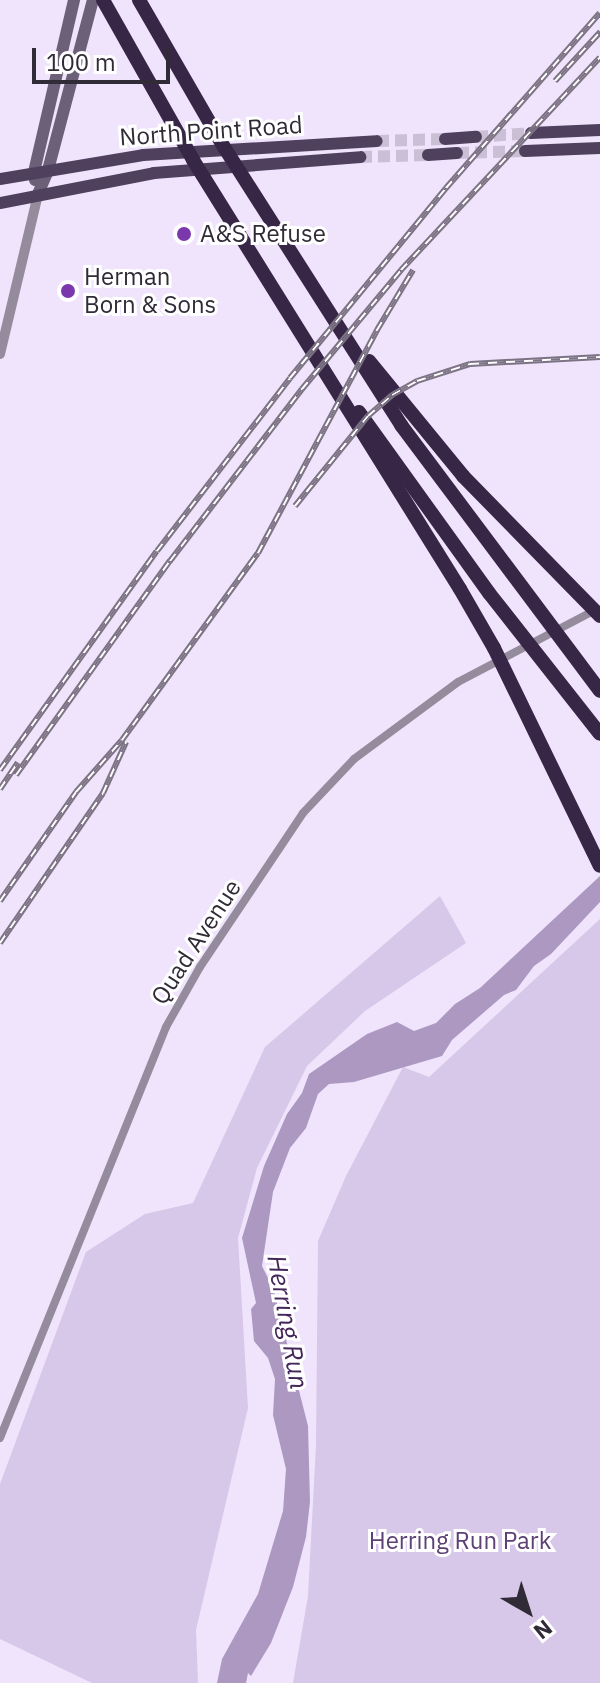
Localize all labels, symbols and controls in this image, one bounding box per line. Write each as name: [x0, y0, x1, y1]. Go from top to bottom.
scale bar: [36, 32, 174, 82]
text: 100 m: [46, 46, 116, 78]
street label: North Point Road: [119, 110, 303, 152]
place label: A&S Refuse: [200, 220, 326, 248]
marker: A&S Refuse: [175, 225, 193, 243]
place label: Herman Born & Sons: [84, 263, 216, 319]
marker: Herman Born & Sons: [59, 282, 77, 300]
street label: Quad Avenue: [145, 874, 247, 1010]
water label: Herring Run: [261, 1252, 315, 1392]
park label: Herring Run Park: [369, 1527, 551, 1555]
north arrow: [488, 1571, 568, 1651]
text: N: [528, 1614, 559, 1646]

